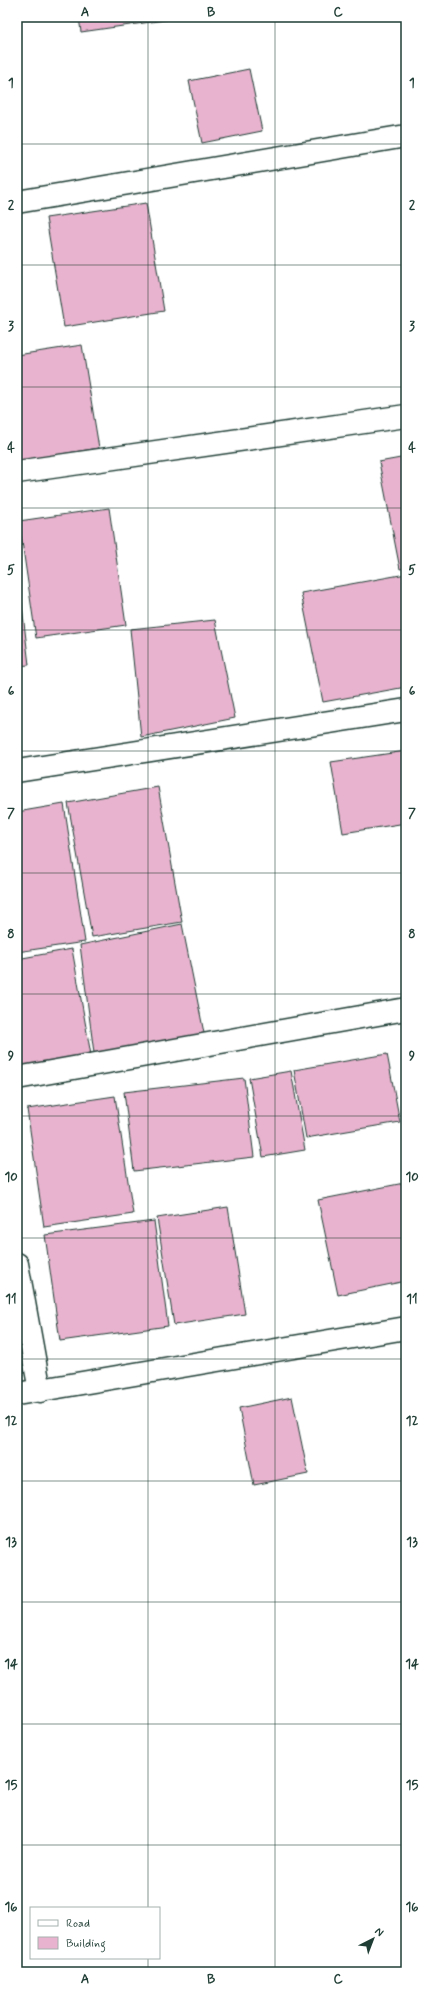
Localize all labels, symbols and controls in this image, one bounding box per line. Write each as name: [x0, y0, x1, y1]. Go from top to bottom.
text: A: [81, 4, 89, 21]
text: B: [207, 4, 216, 21]
text: C: [333, 4, 343, 21]
text: 1: [8, 75, 14, 92]
text: 1: [409, 75, 415, 92]
text: 2: [8, 197, 15, 214]
text: 2: [409, 197, 416, 214]
text: 3: [8, 318, 14, 335]
text: 3: [409, 318, 415, 335]
text: 4: [7, 440, 15, 457]
text: 4: [408, 440, 416, 457]
text: 5: [7, 562, 15, 579]
text: 5: [408, 562, 416, 579]
text: 6: [8, 683, 15, 700]
text: 6: [409, 683, 416, 700]
text: 7: [7, 805, 15, 822]
text: 7: [408, 805, 416, 822]
text: 8: [7, 926, 15, 943]
text: 8: [408, 926, 416, 943]
text: 9: [8, 1048, 15, 1065]
text: 9: [409, 1048, 416, 1065]
text: 10: [4, 1169, 18, 1186]
text: 10: [405, 1169, 419, 1186]
text: 11: [5, 1291, 17, 1308]
text: 11: [406, 1291, 418, 1308]
text: 12: [5, 1413, 17, 1430]
text: 12: [406, 1413, 418, 1430]
text: 13: [5, 1534, 17, 1551]
text: 13: [406, 1534, 418, 1551]
text: 14: [4, 1656, 18, 1673]
text: 14: [405, 1656, 419, 1673]
text: 15: [5, 1777, 17, 1794]
text: 15: [406, 1777, 418, 1794]
text: 16: [4, 1899, 18, 1916]
text: 16: [405, 1899, 419, 1916]
legend: [30, 1907, 160, 1959]
text: Road: [66, 1916, 90, 1932]
north arrow: [353, 1919, 393, 1959]
text: N: [372, 1925, 386, 1940]
text: Building: [66, 1936, 106, 1953]
text: A: [81, 1971, 89, 1988]
text: B: [207, 1971, 216, 1988]
text: C: [333, 1971, 343, 1988]

